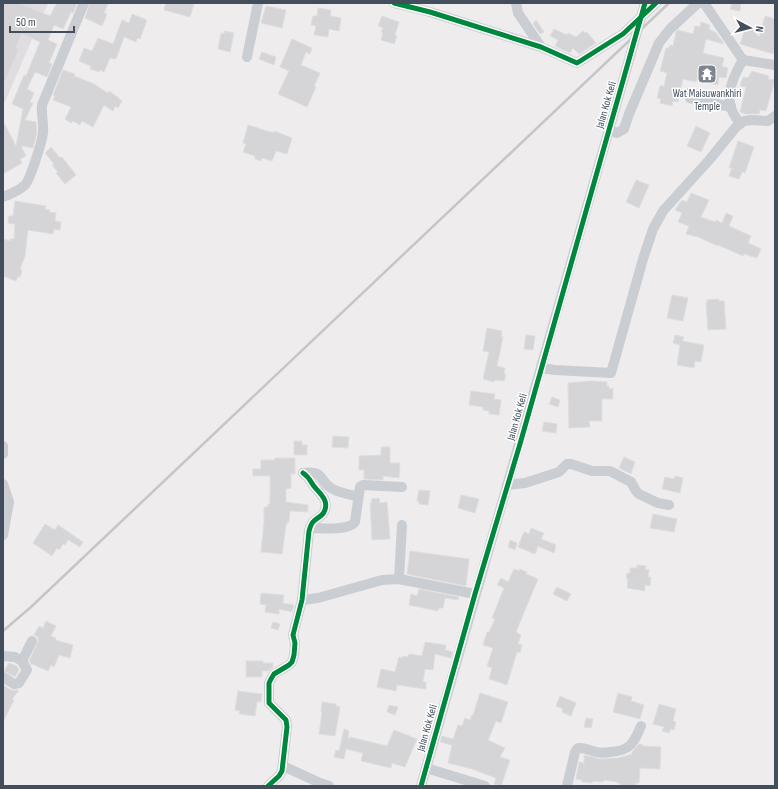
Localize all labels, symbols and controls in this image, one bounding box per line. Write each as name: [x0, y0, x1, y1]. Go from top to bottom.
scale bar: [10, 8, 74, 34]
north arrow: [730, 8, 770, 48]
text: 50 m: [16, 15, 36, 30]
text: N: [753, 25, 766, 33]
temple icon: Wat Maisuwankhiri Temple: [696, 63, 718, 85]
street label: Jalan Kok Keli: [593, 80, 619, 131]
place label: Wat Maisuwankhiri Temple: [673, 87, 741, 113]
street label: Jalan Kok Keli: [504, 392, 530, 443]
street label: Jalan Kok Keli: [414, 703, 440, 754]

